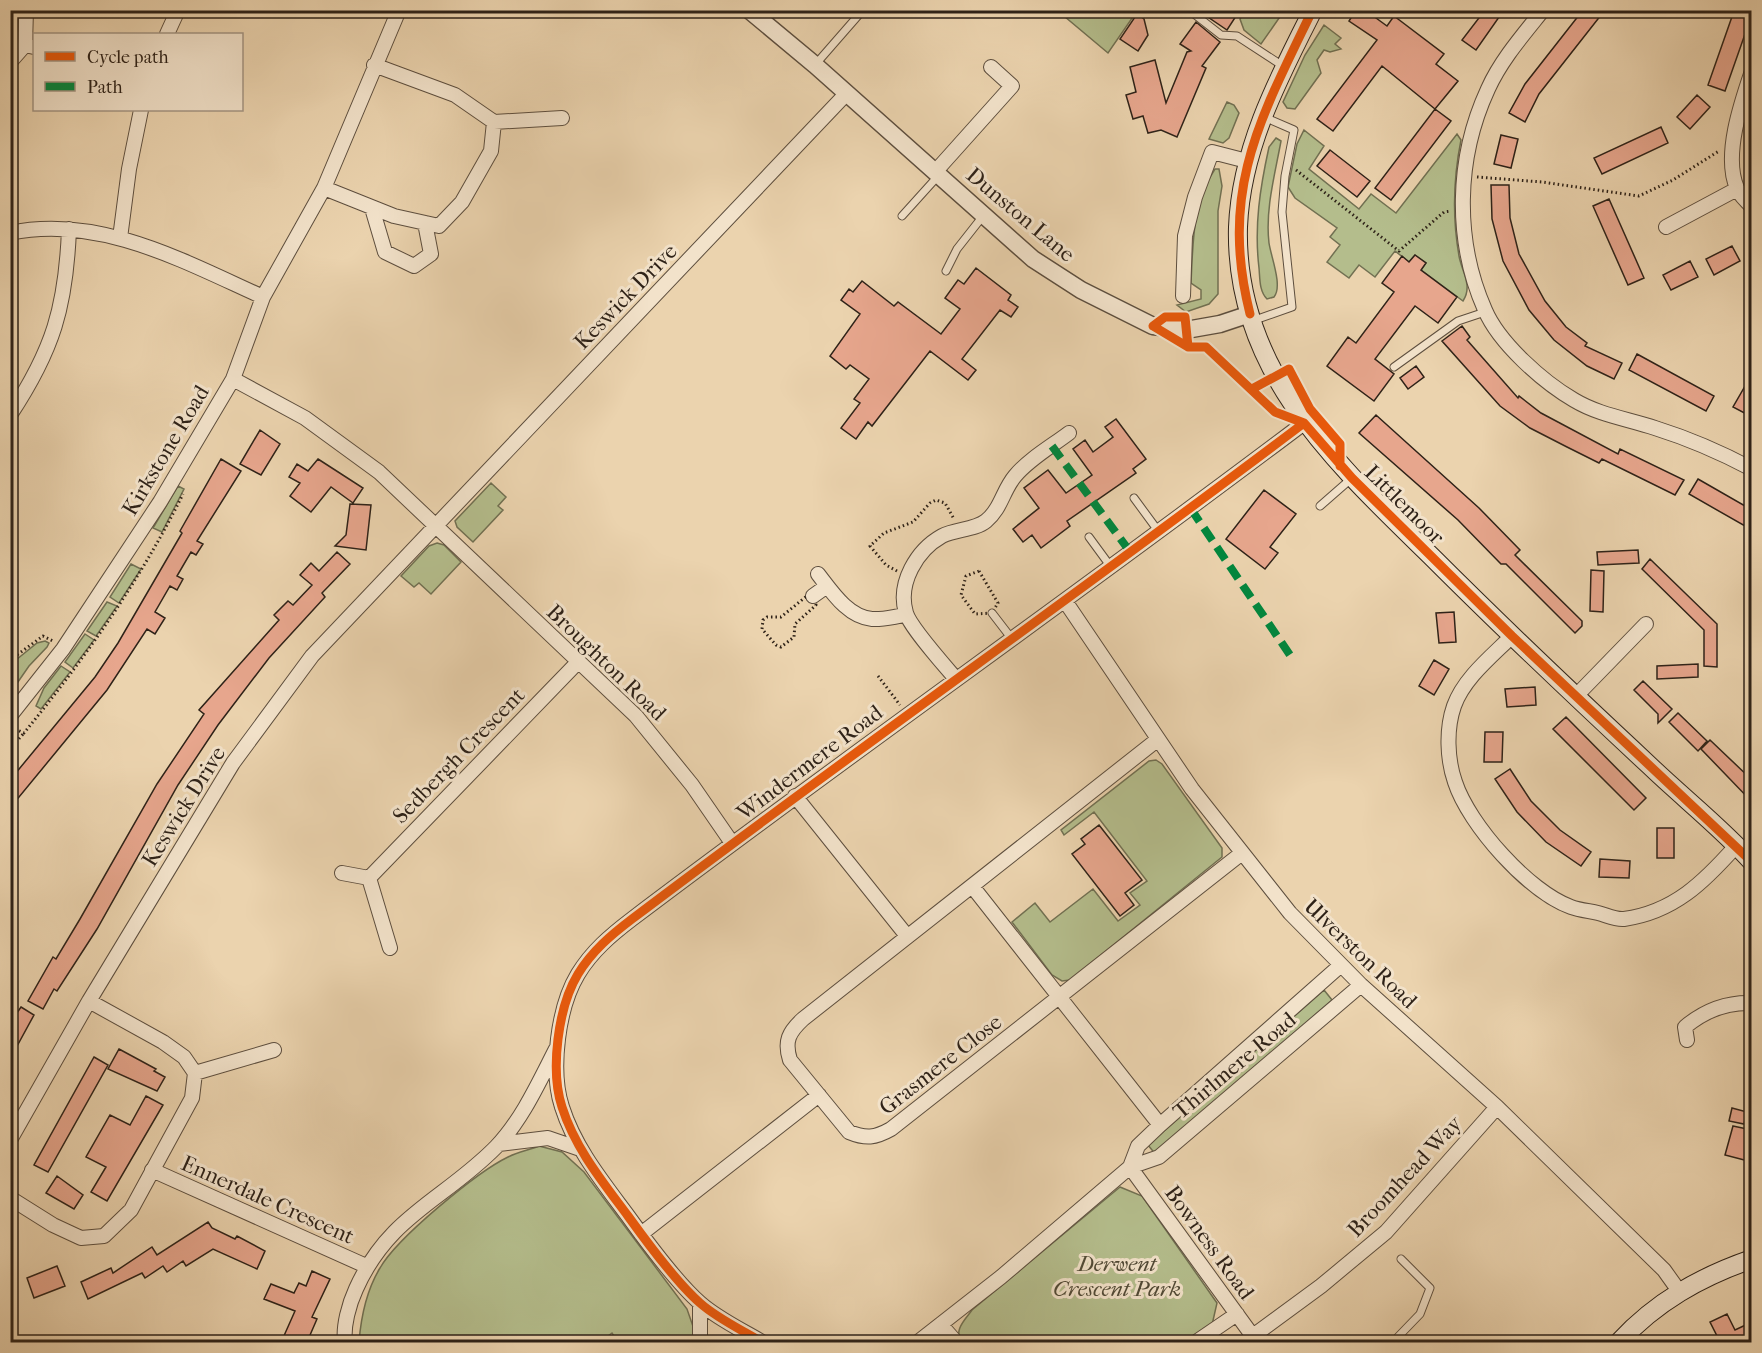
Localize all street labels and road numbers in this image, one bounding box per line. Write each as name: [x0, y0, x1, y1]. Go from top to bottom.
street label: Dunston Lane: [961, 162, 1080, 268]
street label: Keswick Drive: [569, 238, 683, 355]
street label: Kirkstone Road: [117, 380, 215, 520]
street label: Littlemoor: [1359, 460, 1450, 550]
street label: Broughton Road: [541, 599, 672, 727]
street label: Sedbergh Crescent: [387, 682, 530, 829]
street label: Windermere Road: [731, 699, 888, 827]
street label: Keswick Drive: [137, 742, 231, 871]
street label: Ulverston Road: [1298, 893, 1423, 1015]
street label: Thirlmere Road: [1168, 1006, 1302, 1125]
street label: Grasmere Close: [874, 1009, 1007, 1121]
street label: Broomhead Way: [1342, 1110, 1468, 1242]
street label: Ennerdale Crescent: [177, 1150, 358, 1250]
street label: Bowness Road: [1159, 1180, 1260, 1306]

